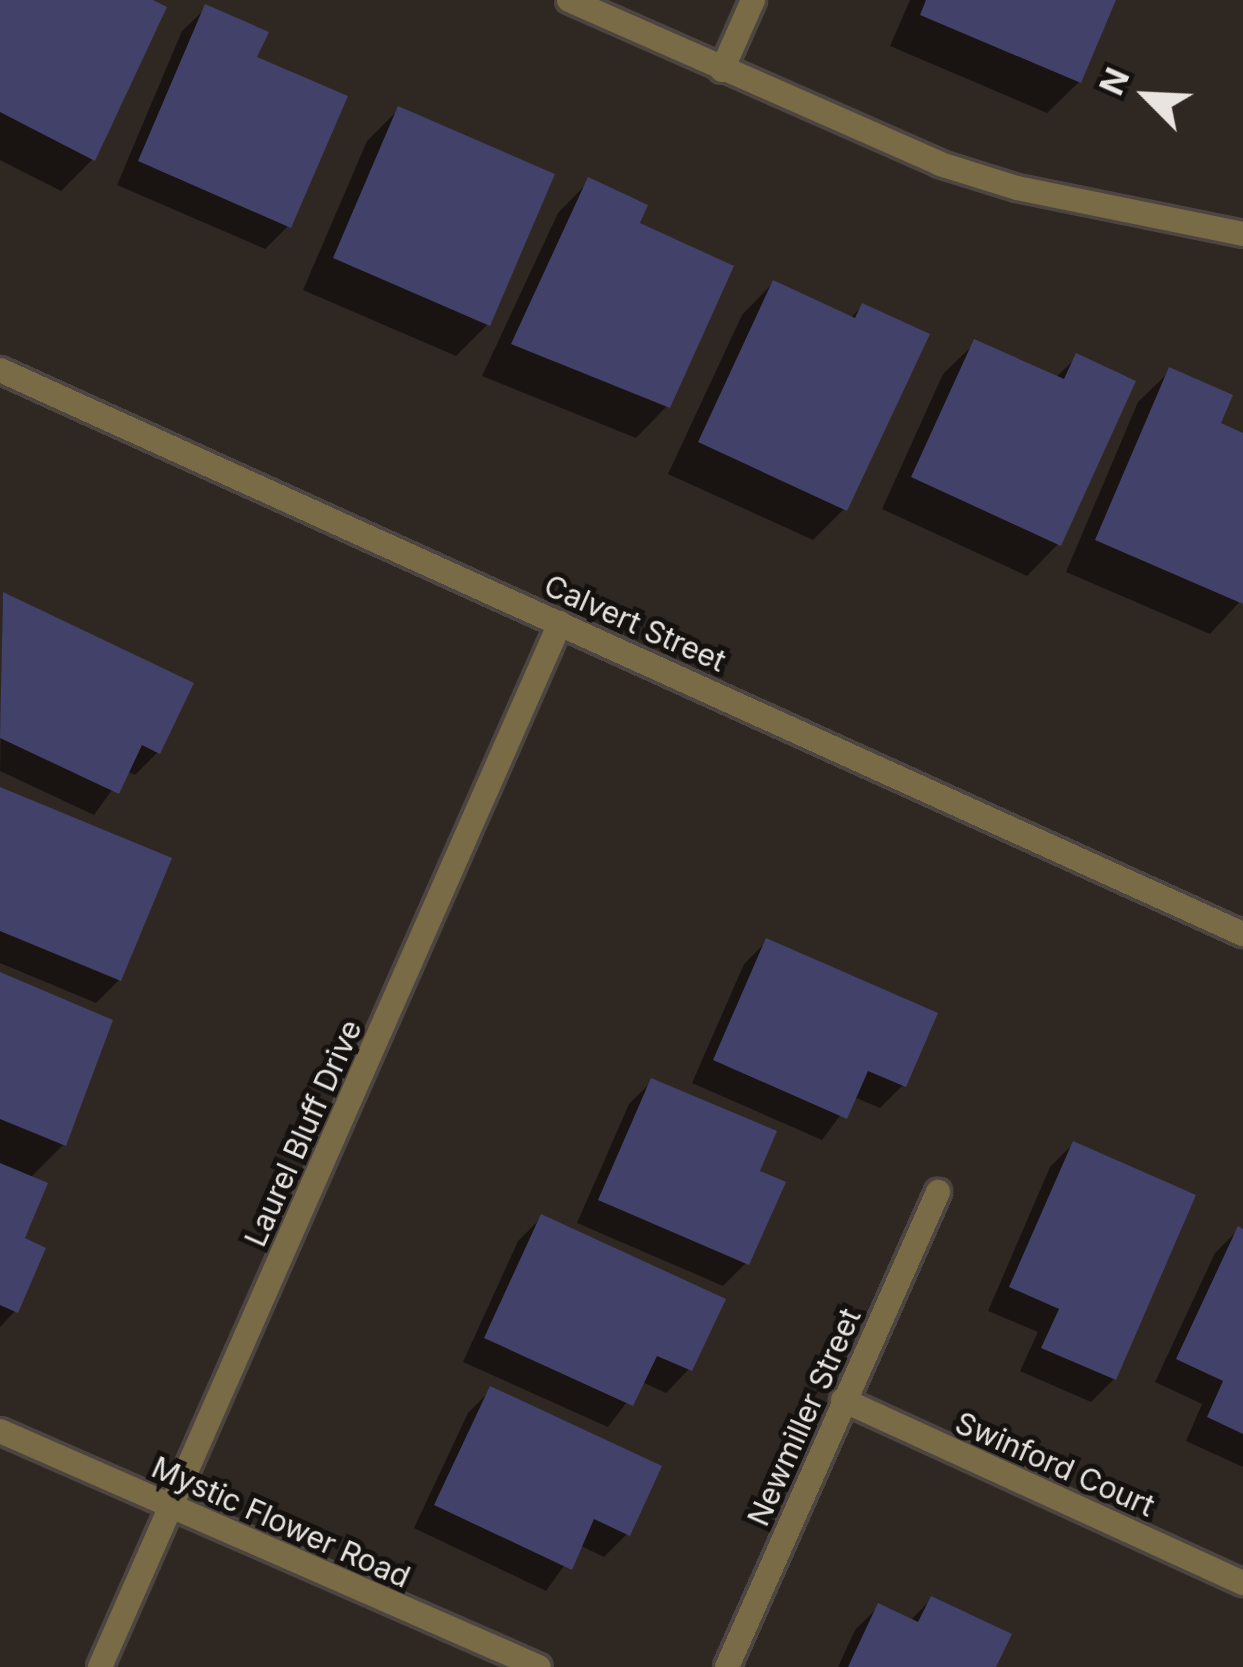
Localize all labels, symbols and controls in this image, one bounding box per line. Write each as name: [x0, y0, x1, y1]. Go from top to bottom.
north arrow: [1087, 36, 1207, 156]
text: N: [1091, 62, 1137, 101]
street label: Calvert Street: [539, 567, 731, 679]
street label: Laurel Bluff Drive: [237, 1014, 369, 1252]
street label: Newmiller Street: [740, 1303, 868, 1531]
street label: Swinford Court: [950, 1404, 1160, 1524]
street label: Mystic Flower Road: [146, 1449, 416, 1595]

